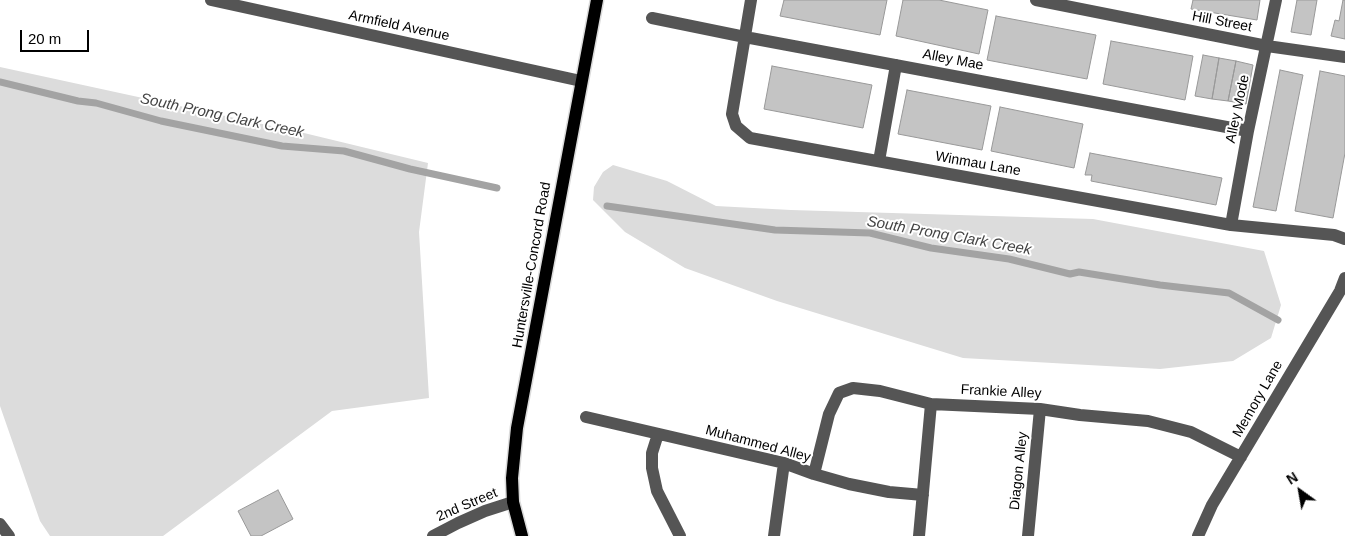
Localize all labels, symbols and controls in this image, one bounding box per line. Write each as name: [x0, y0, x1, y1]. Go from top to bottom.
street label: Armfield Avenue: [347, 7, 451, 45]
street label: Hill Street: [1191, 8, 1253, 36]
scale bar: [22, 20, 91, 52]
text: 20 m: [28, 30, 61, 47]
street label: Alley Mae: [921, 46, 985, 74]
street label: Alley Mode: [1223, 73, 1253, 145]
water label: South Prong Clark Creek: [139, 90, 305, 142]
street label: Winmau Lane: [934, 148, 1022, 180]
street label: Huntersville-Concord Road: [509, 181, 555, 349]
water label: South Prong Clark Creek: [865, 213, 1033, 259]
street label: Memory Lane: [1229, 358, 1287, 440]
street label: Frankie Alley: [960, 381, 1042, 403]
street label: Muhammed Alley: [704, 422, 812, 466]
street label: Diagon Alley: [1007, 431, 1031, 511]
north arrow: [1275, 466, 1325, 516]
text: N: [1284, 469, 1301, 488]
street label: 2nd Street: [434, 485, 500, 525]

